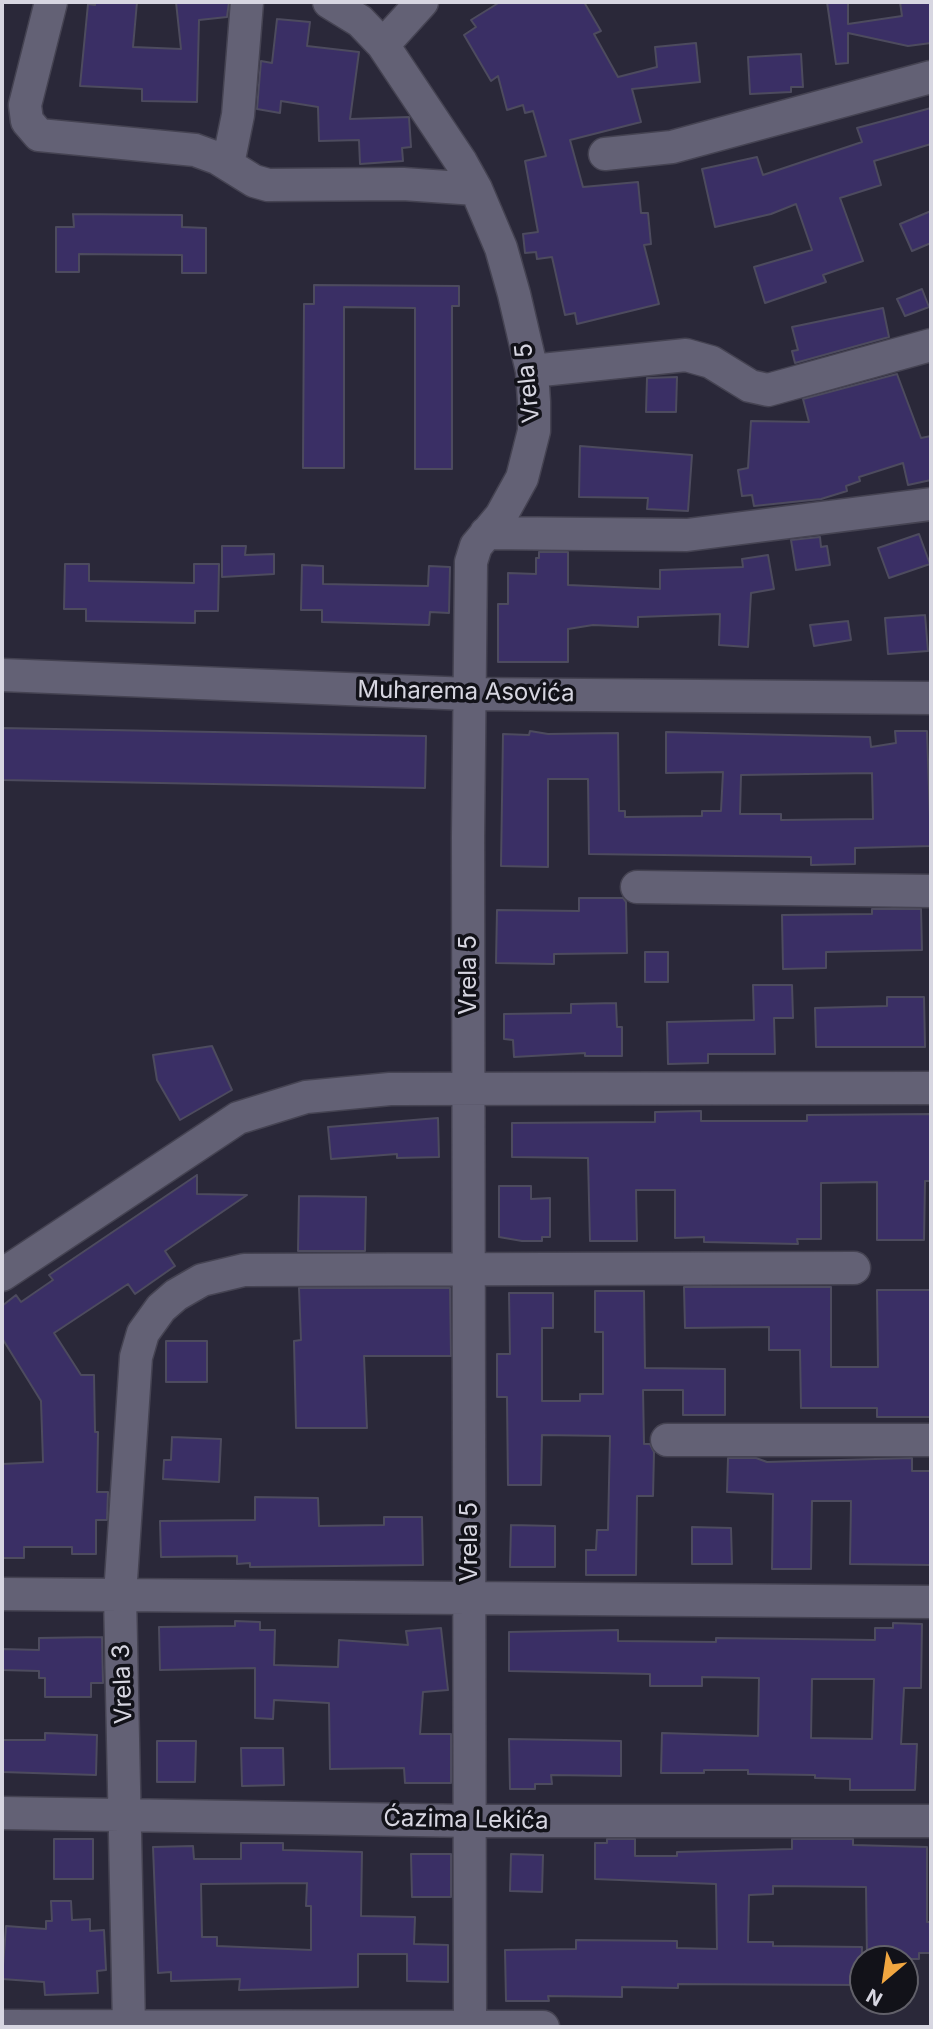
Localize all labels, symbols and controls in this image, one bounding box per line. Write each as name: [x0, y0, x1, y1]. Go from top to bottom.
street label: Vrela 5: [510, 342, 546, 424]
street label: Muharema Asovića: [357, 676, 575, 708]
street label: Vrela 5: [455, 935, 483, 1015]
street label: Vrela 5: [456, 1502, 484, 1582]
street label: Vrela 3: [107, 1643, 139, 1725]
street label: Ćazima Lekića: [383, 1804, 549, 1836]
north arrow: [849, 1945, 919, 2015]
text: N: [863, 1983, 886, 2011]

